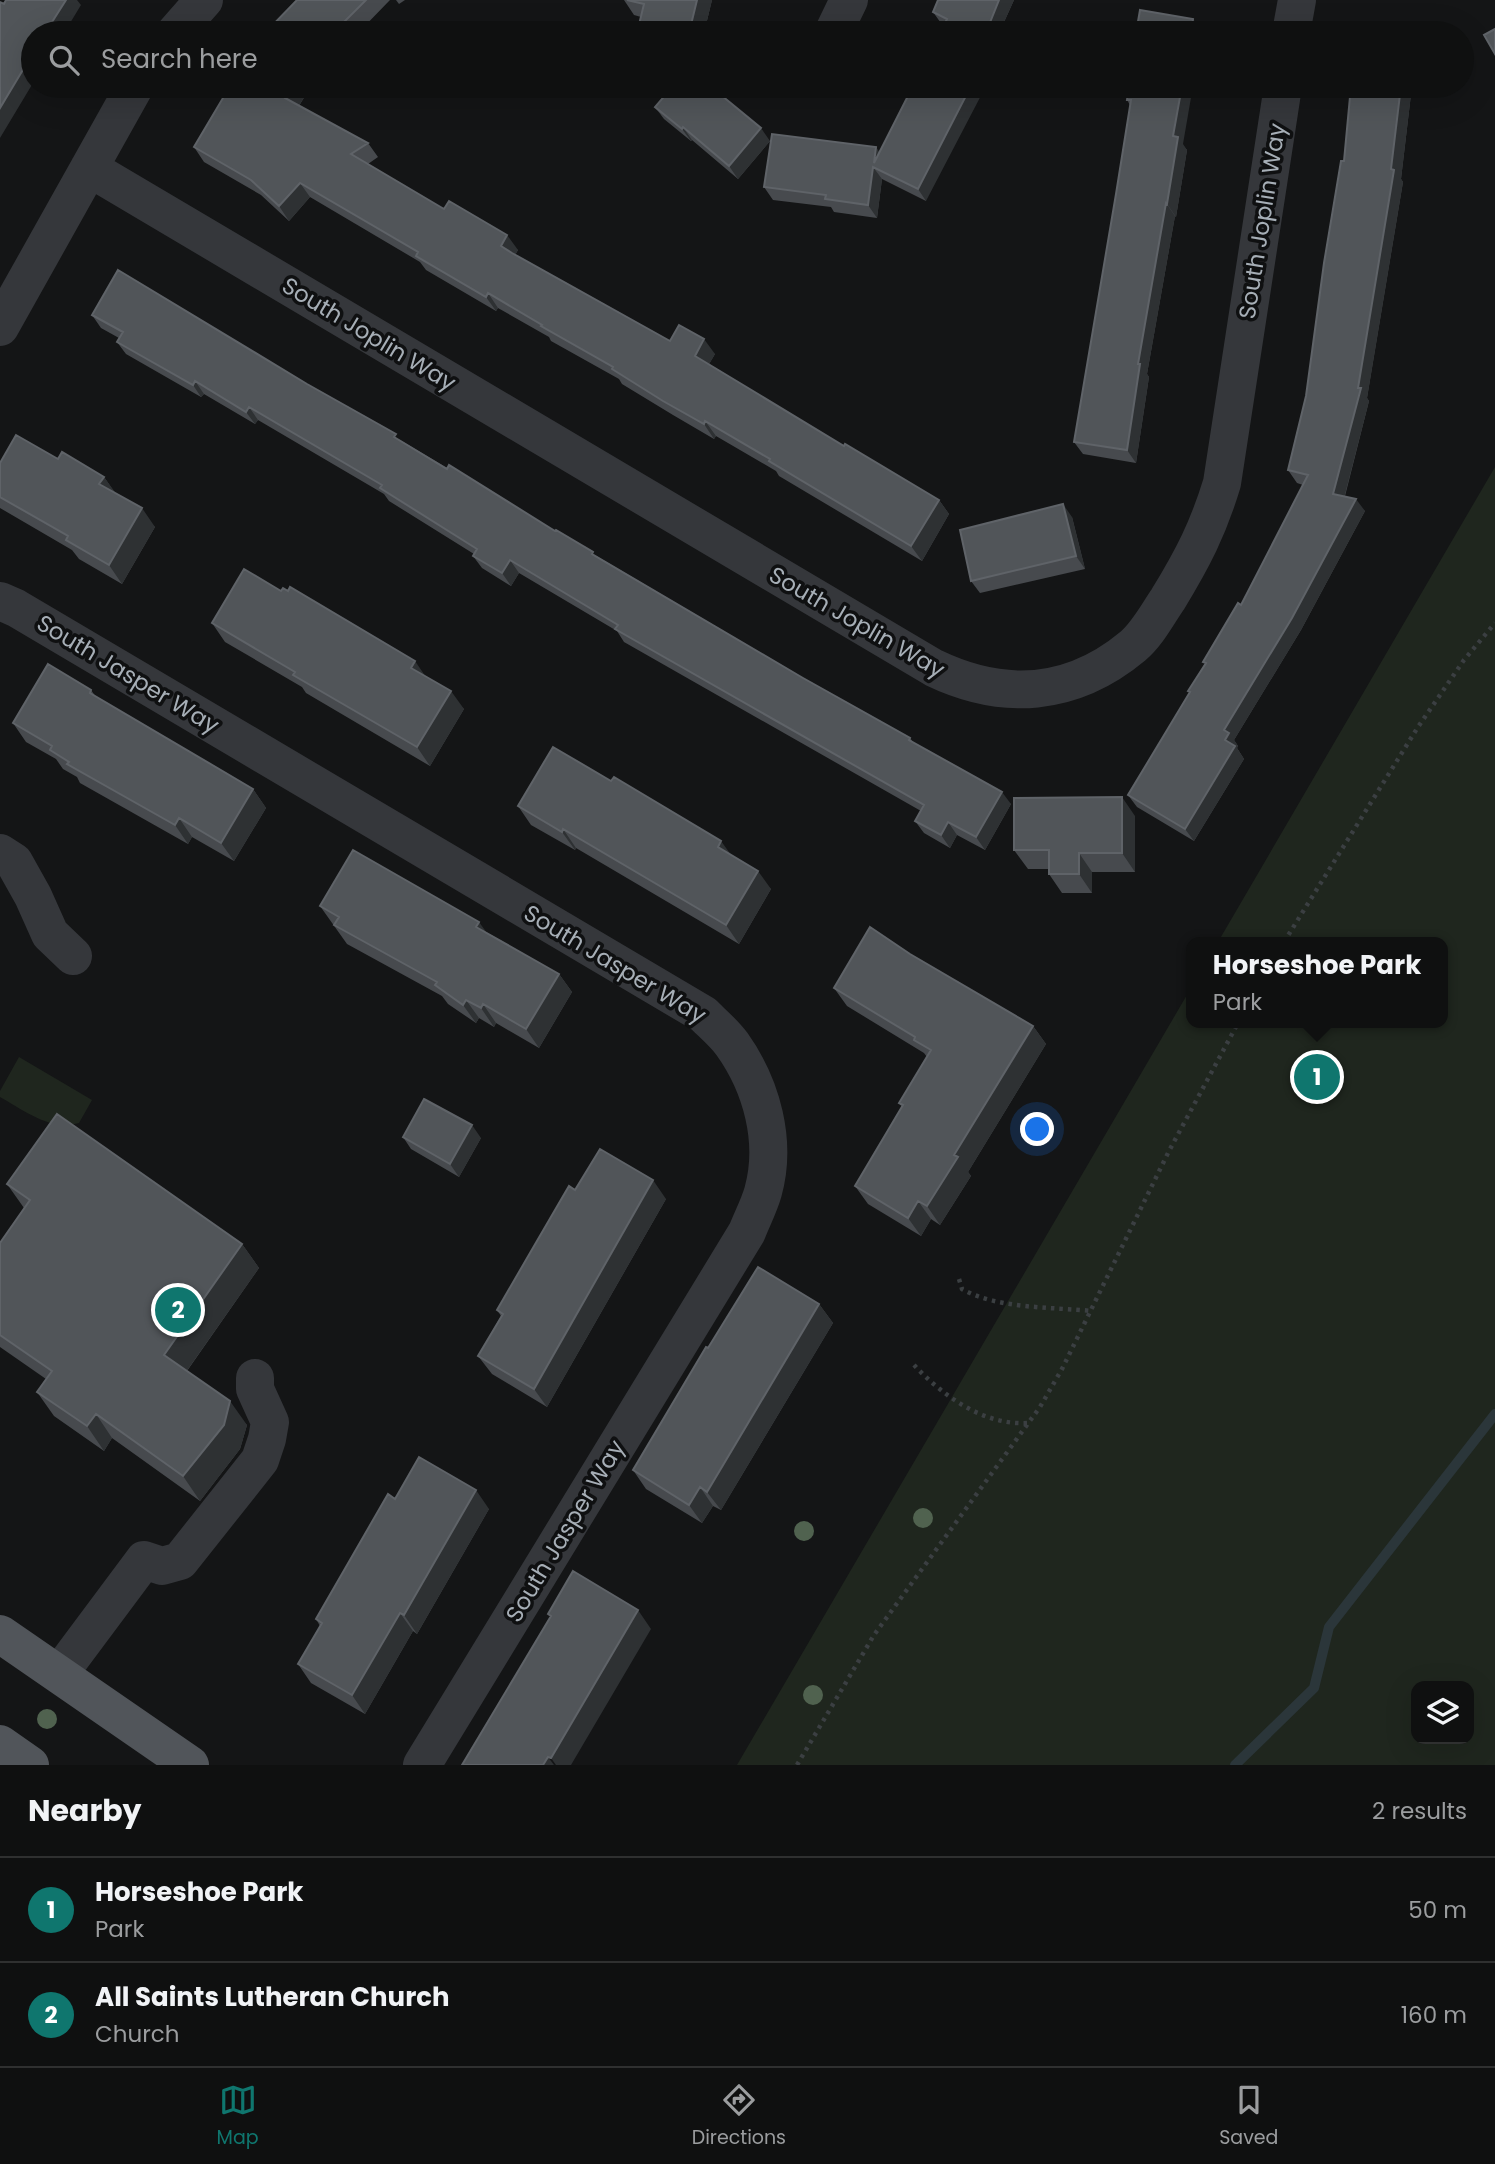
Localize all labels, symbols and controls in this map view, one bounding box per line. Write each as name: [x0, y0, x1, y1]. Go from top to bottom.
search box: [21, 21, 1474, 98]
icon: search: [45, 41, 83, 79]
text: Search here: [101, 41, 258, 77]
street label: South Joplin Way: [1231, 121, 1293, 321]
street label: South Joplin Way: [276, 269, 462, 399]
street label: South Joplin Way: [763, 559, 951, 685]
street label: South Jasper Way: [31, 607, 225, 741]
street label: South Jasper Way: [518, 897, 712, 1031]
popup: [1186, 937, 1448, 1028]
text: Horseshoe Park: [1213, 947, 1421, 983]
text: Park: [1213, 986, 1262, 1018]
pin: 1: [1294, 1051, 1340, 1103]
your location: [1020, 1112, 1054, 1146]
pin: 2: [155, 1284, 201, 1336]
street label: South Jasper Way: [498, 1434, 632, 1628]
map controls: [1411, 1681, 1474, 1744]
button: layers: [1411, 1681, 1474, 1744]
text: Nearby: [28, 1789, 142, 1832]
text: 2 results: [1372, 1795, 1467, 1827]
text: Horseshoe Park: [95, 1874, 303, 1910]
text: 1: [47, 1894, 55, 1926]
text: 50 m: [1408, 1894, 1467, 1926]
text: Park: [95, 1913, 144, 1945]
text: All Saints Lutheran Church: [95, 1979, 450, 2015]
text: 2: [44, 1999, 58, 2031]
text: 160 m: [1401, 1999, 1467, 2031]
text: Church: [95, 2018, 179, 2050]
tab: Map: [217, 2081, 259, 2152]
tab: Directions: [692, 2081, 786, 2152]
tab: Saved: [1219, 2081, 1278, 2152]

